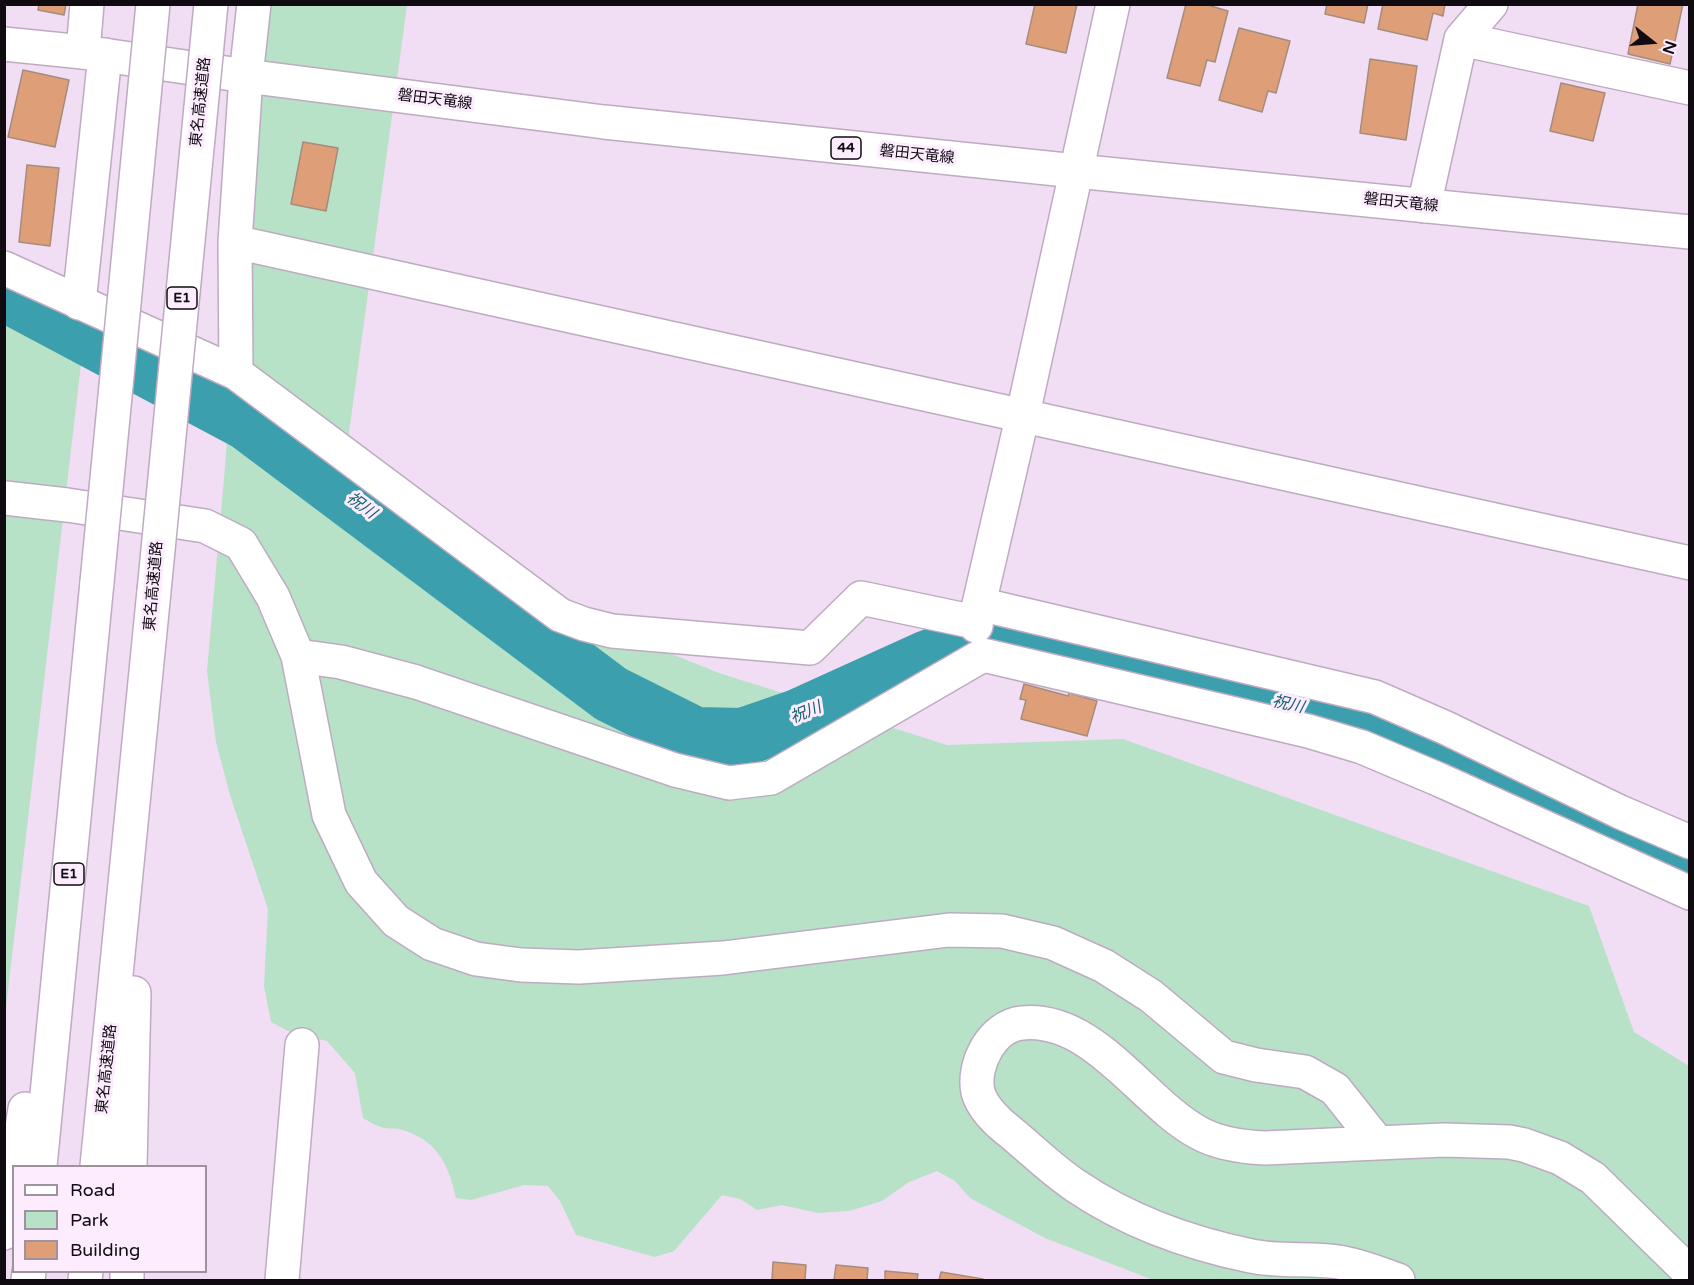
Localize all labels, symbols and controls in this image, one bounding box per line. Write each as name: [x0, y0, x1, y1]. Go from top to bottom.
north arrow: [1622, 12, 1682, 72]
text: N: [1658, 38, 1681, 56]
street label: 東名高速道路: [187, 56, 215, 148]
street label: 磐田天竜線: [397, 86, 473, 114]
road number: 44: [831, 137, 861, 159]
street label: 磐田天竜線: [879, 142, 955, 168]
street label: 磐田天竜線: [1363, 190, 1439, 216]
road number: E1: [167, 287, 197, 309]
water label: 祝川: [342, 489, 380, 523]
street label: 東名高速道路: [141, 540, 167, 632]
water label: 祝川: [1270, 692, 1306, 718]
water label: 祝川: [788, 698, 824, 728]
road number: E1: [54, 863, 84, 885]
street label: 東名高速道路: [93, 1023, 121, 1115]
legend: [12, 1165, 207, 1273]
text: Road: [70, 1179, 115, 1201]
text: Park: [70, 1209, 108, 1231]
text: Building: [70, 1239, 140, 1261]

